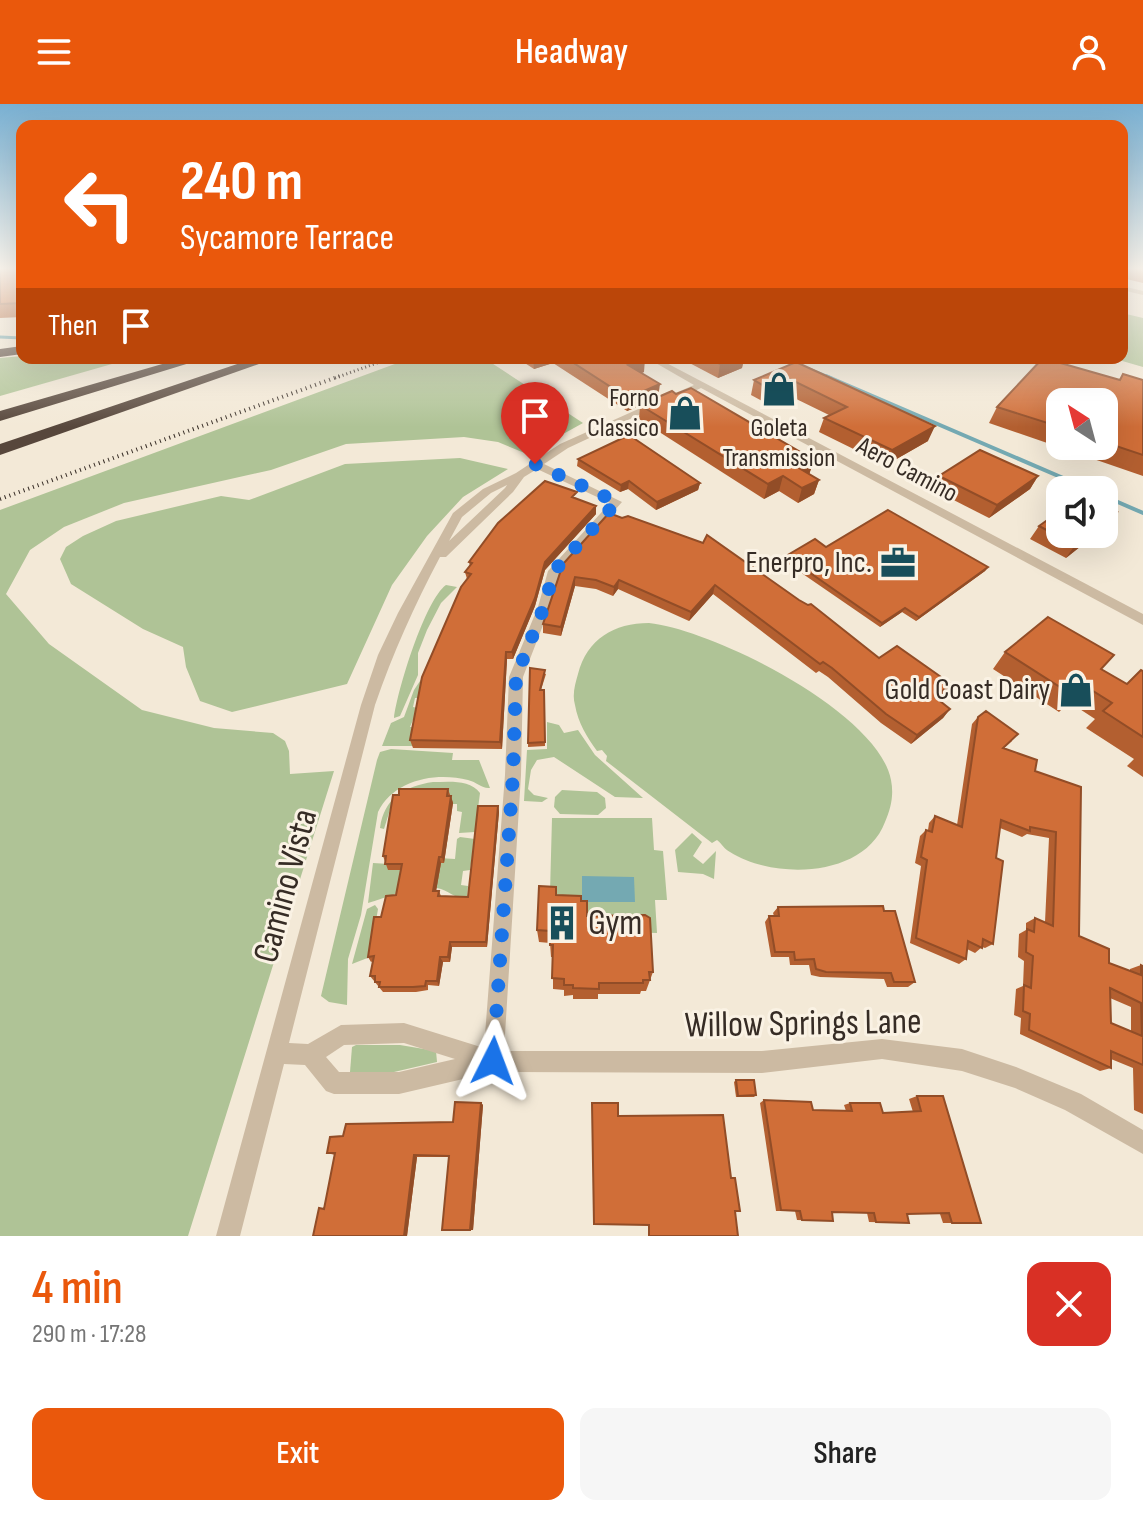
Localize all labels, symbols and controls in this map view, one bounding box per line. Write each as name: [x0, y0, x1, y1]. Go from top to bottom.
icon: menu: [32, 30, 76, 74]
icon: person: [1067, 30, 1111, 74]
text: Headway: [515, 31, 628, 74]
text: 240 m: [180, 149, 303, 216]
icon: left: [48, 152, 152, 256]
text: Sycamore Terrace: [180, 217, 394, 260]
icon: arrive: [114, 304, 158, 348]
text: Then: [48, 308, 98, 344]
shop icon: Goleta Transmission: [760, 370, 798, 408]
pin: [501, 382, 569, 464]
place label: Forno Classico: [587, 383, 659, 444]
north arrow: [1046, 388, 1118, 460]
map controls: [1046, 388, 1118, 548]
icon: arrive: [513, 394, 557, 438]
shop icon: Forno Classico: [666, 394, 704, 432]
place label: Goleta Transmission: [723, 413, 835, 474]
street label: Aero Camino: [850, 430, 963, 509]
button: sound: [1046, 476, 1118, 548]
office icon: Enerpro, Inc.: [879, 544, 917, 582]
place label: Enerpro, Inc.: [745, 545, 872, 581]
shop icon: Gold Coast Dairy: [1057, 671, 1095, 709]
place label: Gold Coast Dairy: [885, 672, 1050, 708]
street label: Camino Vista: [245, 805, 327, 967]
place label: Gym: [588, 902, 642, 945]
building icon: Gym: [543, 904, 581, 942]
street label: Willow Springs Lane: [684, 1000, 922, 1048]
position arrow: [451, 1019, 535, 1103]
text: 4 min: [32, 1260, 123, 1317]
button: close: [1027, 1262, 1111, 1346]
text: 290 m · 17:28: [32, 1319, 146, 1350]
button: Exit: [32, 1408, 564, 1500]
button: Share: [580, 1408, 1111, 1500]

